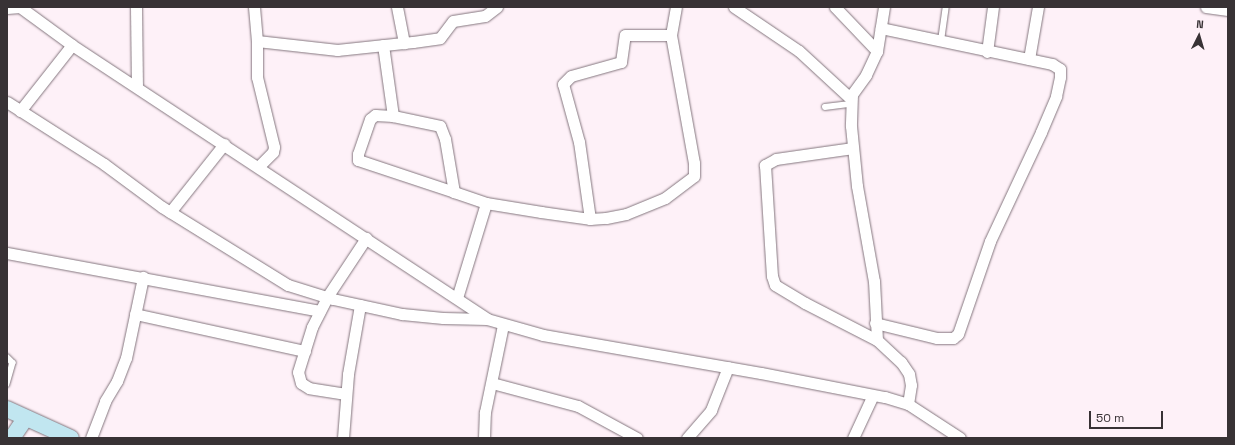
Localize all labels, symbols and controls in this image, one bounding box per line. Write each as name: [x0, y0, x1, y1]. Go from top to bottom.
north arrow: [1179, 16, 1219, 56]
text: N: [1196, 17, 1204, 31]
scale bar: [1091, 403, 1165, 429]
text: 50 m: [1096, 410, 1124, 426]

